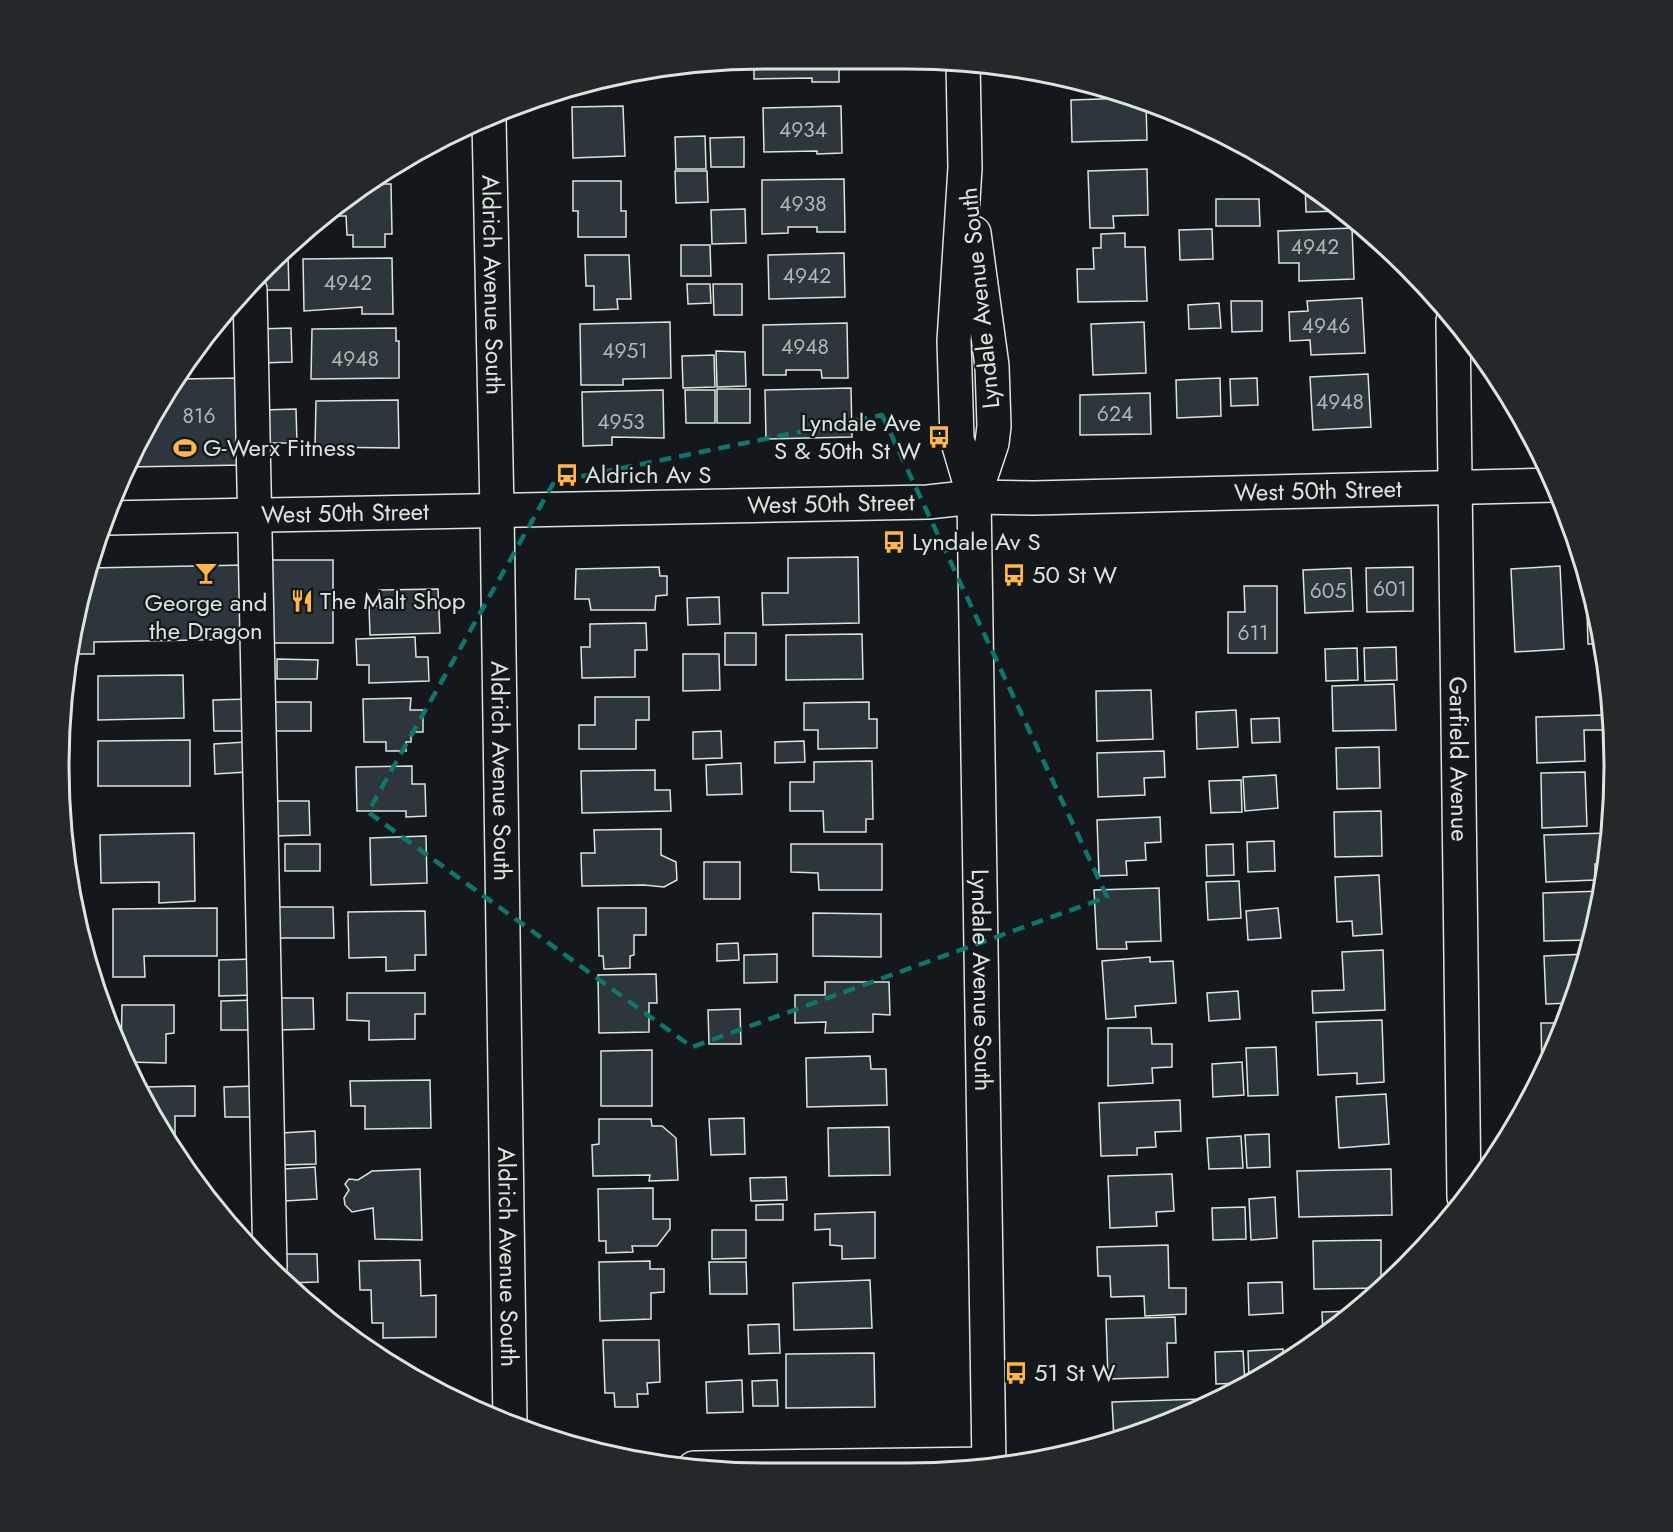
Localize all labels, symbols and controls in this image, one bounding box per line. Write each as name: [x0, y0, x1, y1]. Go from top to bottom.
house number: 4934: [779, 115, 827, 145]
street label: Aldrich Avenue South: [473, 175, 513, 395]
street label: Lyndale Avenue South: [950, 186, 1009, 410]
house number: 4938: [779, 189, 827, 219]
house number: 4942: [1291, 232, 1339, 262]
house number: 4942: [783, 261, 831, 291]
house number: 4942: [324, 268, 372, 298]
house number: 4946: [1302, 311, 1350, 341]
house number: 4948: [781, 332, 829, 362]
house number: 4951: [602, 336, 648, 366]
house number: 4948: [331, 344, 379, 374]
house number: 4948: [1316, 387, 1364, 417]
house number: 624: [1097, 399, 1133, 429]
house number: 816: [182, 401, 216, 431]
place label: Lyndale Ave S & 50th St W: [774, 405, 921, 468]
house number: 4953: [597, 407, 645, 437]
bus stop icon: Lyndale Ave S & 50th St W: [926, 424, 952, 450]
place label: G-Werx Fitness: [203, 430, 355, 465]
sports icon: G-Werx Fitness: [172, 435, 198, 461]
place label: Aldrich Av S: [585, 457, 711, 492]
bus stop icon: Aldrich Av S: [554, 462, 580, 488]
street label: West 50th Street: [1234, 471, 1402, 510]
street label: West 50th Street: [747, 484, 915, 523]
street label: West 50th Street: [261, 494, 429, 532]
place label: Lyndale Av S: [912, 524, 1041, 559]
bus stop icon: Lyndale Av S: [881, 529, 907, 555]
place label: 50 St W: [1032, 557, 1117, 592]
bar icon: George and the Dragon: [193, 560, 219, 586]
bus stop icon: 50 St W: [1001, 562, 1027, 588]
house number: 601: [1373, 574, 1407, 604]
house number: 605: [1310, 576, 1346, 606]
place label: The Malt Shop: [320, 583, 465, 618]
place label: George and the Dragon: [145, 585, 268, 648]
restaurant icon: The Malt Shop: [289, 588, 315, 614]
house number: 611: [1238, 618, 1269, 648]
street label: Aldrich Avenue South: [482, 661, 520, 881]
street label: Garfield Avenue: [1440, 676, 1478, 842]
street label: Lyndale Avenue South: [963, 869, 1001, 1092]
street label: Aldrich Avenue South: [489, 1147, 527, 1367]
place label: 51 St W: [1034, 1355, 1116, 1390]
bus stop icon: 51 St W: [1003, 1360, 1029, 1386]

